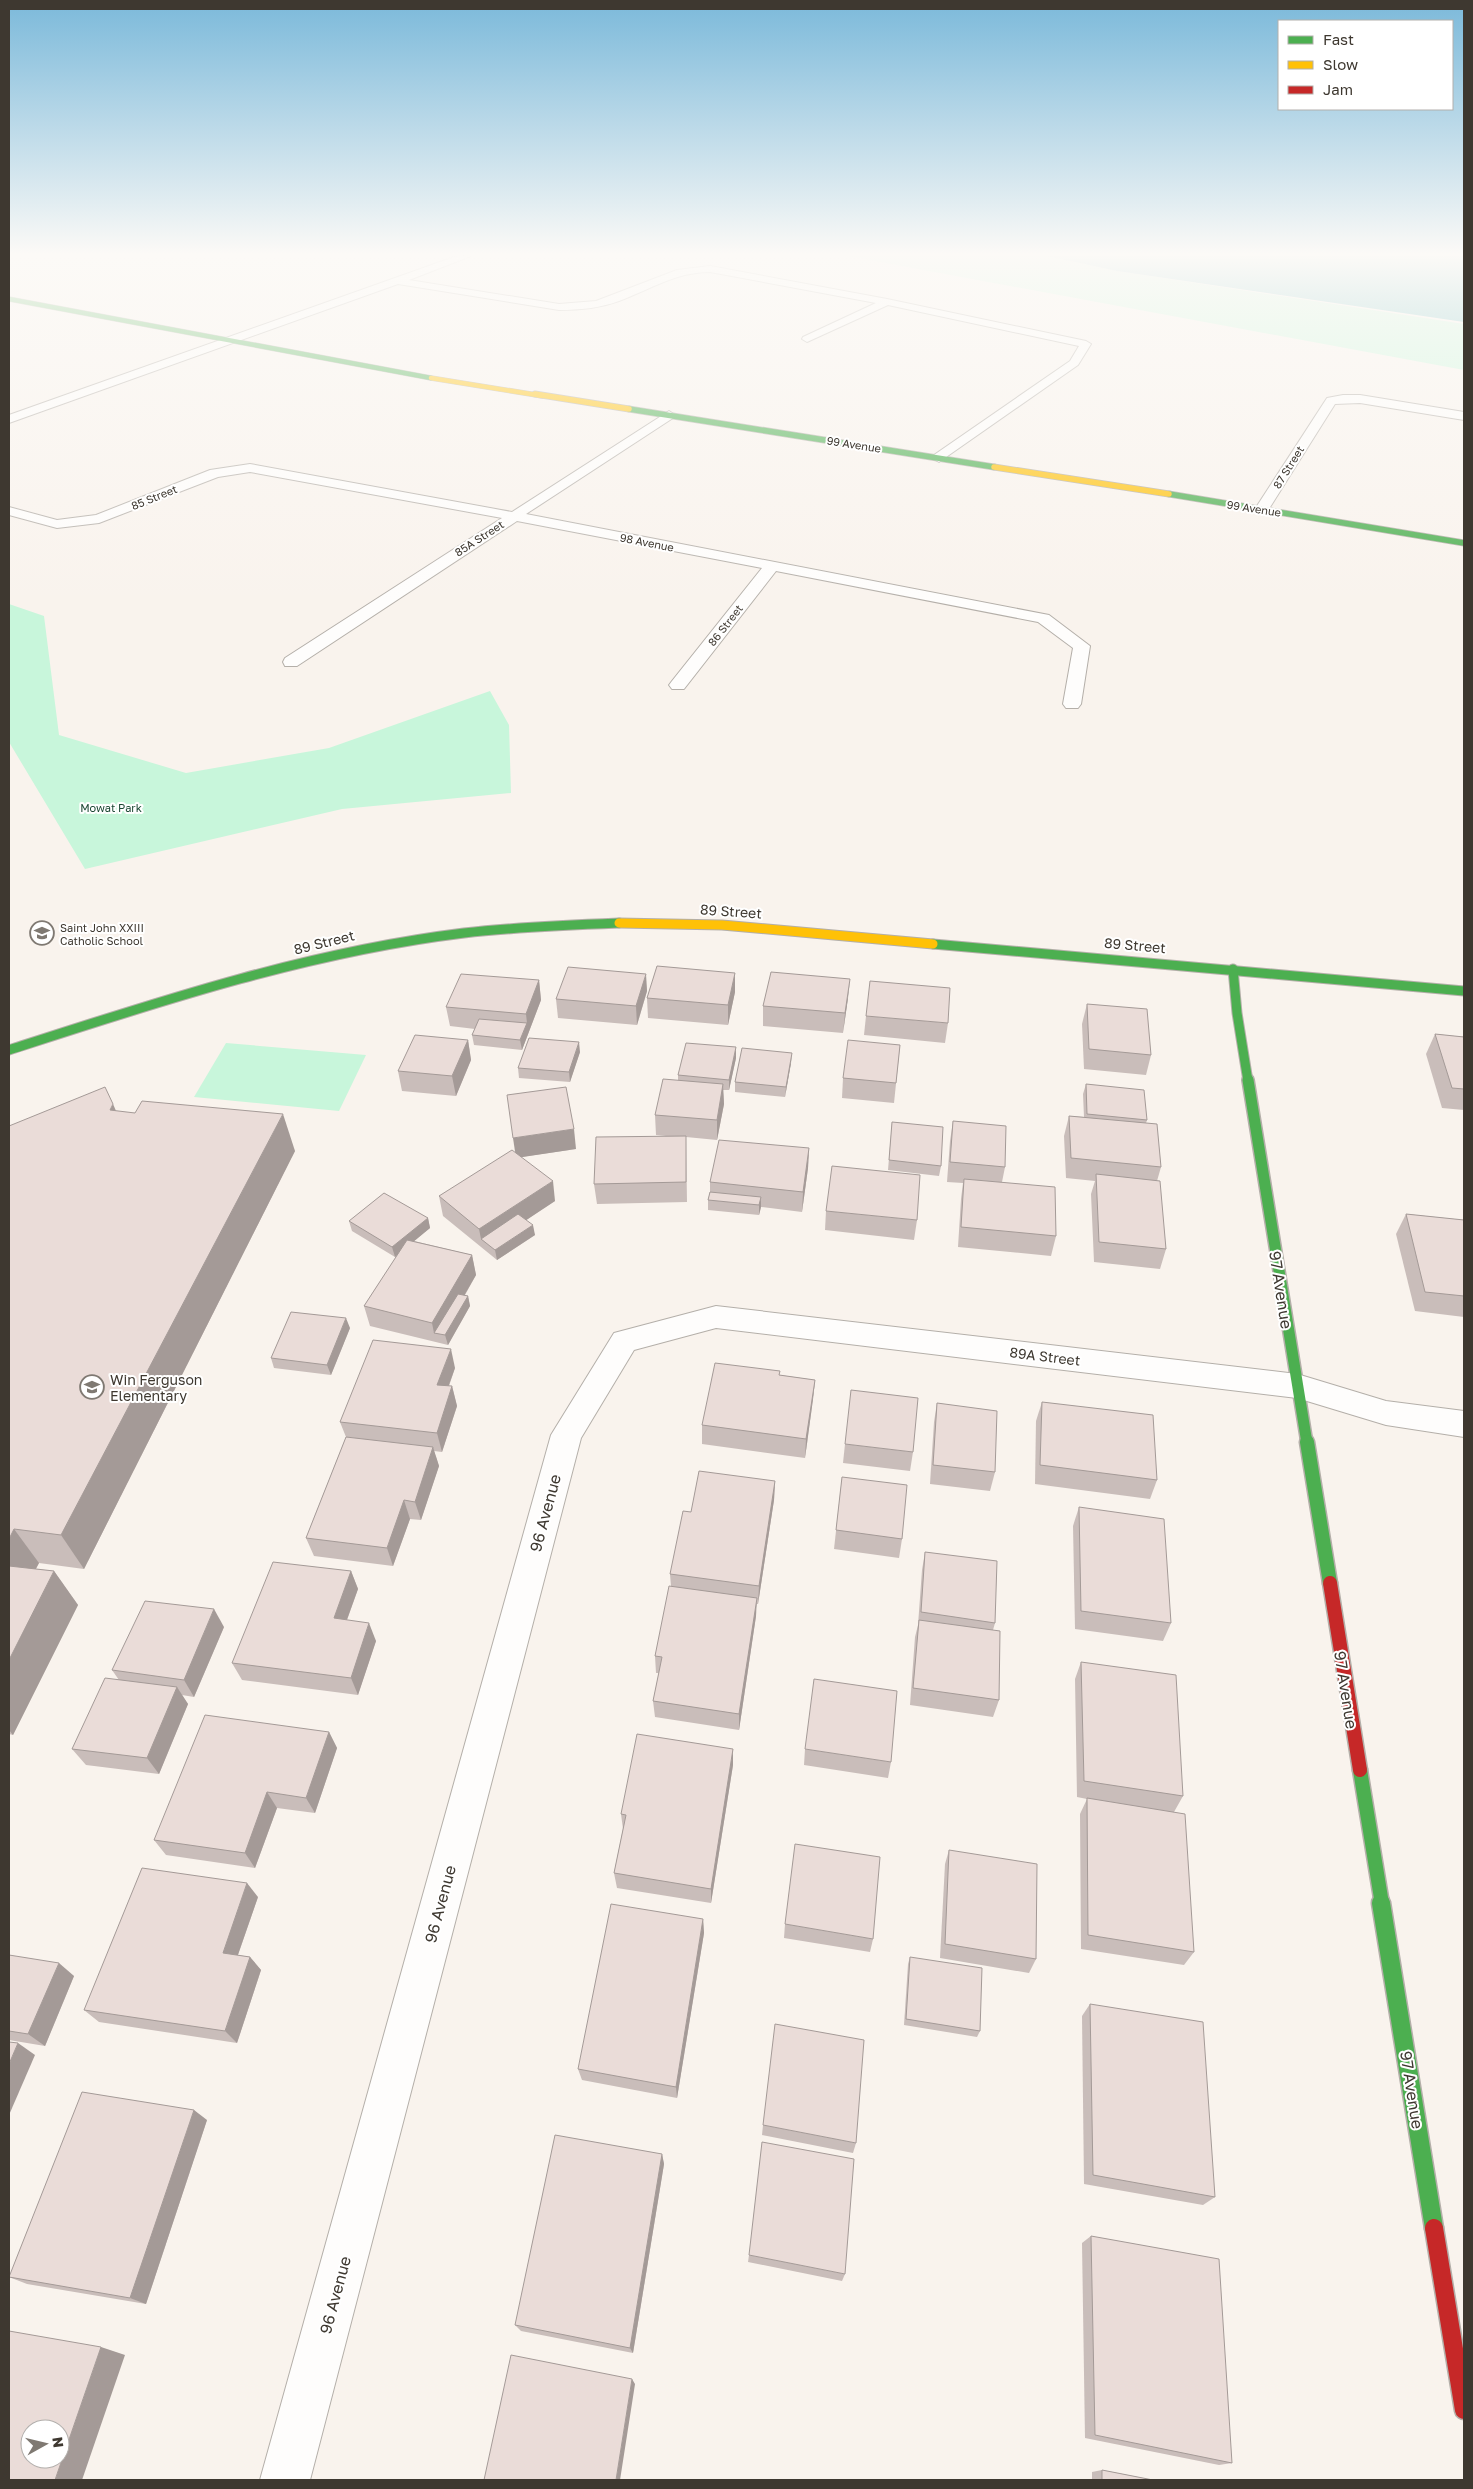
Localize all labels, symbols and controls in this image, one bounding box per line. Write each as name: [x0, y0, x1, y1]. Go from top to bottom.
legend: [1278, 20, 1453, 110]
text: Fast: [1323, 30, 1354, 48]
text: Slow: [1323, 55, 1358, 73]
text: Jam: [1323, 80, 1353, 98]
street label: 99 Avenue: [826, 433, 882, 455]
street label: 87 Street: [1270, 443, 1306, 491]
street label: 85 Street: [129, 482, 179, 512]
street label: 99 Avenue: [1226, 497, 1282, 519]
street label: 85A Street: [452, 517, 506, 559]
street label: 98 Avenue: [619, 530, 675, 554]
street label: 86 Street: [705, 602, 745, 648]
park label: Mowat Park: [80, 801, 142, 814]
street label: 89 Street: [700, 900, 762, 922]
school or university icon: Saint John XXIII Catholic School: [29, 920, 55, 946]
place label: Saint John XXIII Catholic School: [60, 921, 144, 947]
street label: 89 Street: [292, 926, 356, 958]
street label: 89 Street: [1103, 934, 1167, 956]
street label: 97 Avenue: [1265, 1250, 1297, 1330]
street label: 89A Street: [1009, 1343, 1081, 1369]
place label: Win Ferguson Elementary: [110, 1371, 202, 1404]
school or university icon: Win Ferguson Elementary: [79, 1374, 105, 1400]
street label: 96 Avenue: [525, 1472, 565, 1554]
street label: 97 Avenue: [1330, 1650, 1362, 1730]
street label: 96 Avenue: [420, 1863, 460, 1945]
street label: 97 Avenue: [1396, 2050, 1428, 2130]
street label: 96 Avenue: [315, 2254, 355, 2336]
north arrow: [20, 2419, 70, 2469]
text: N: [49, 2436, 68, 2449]

